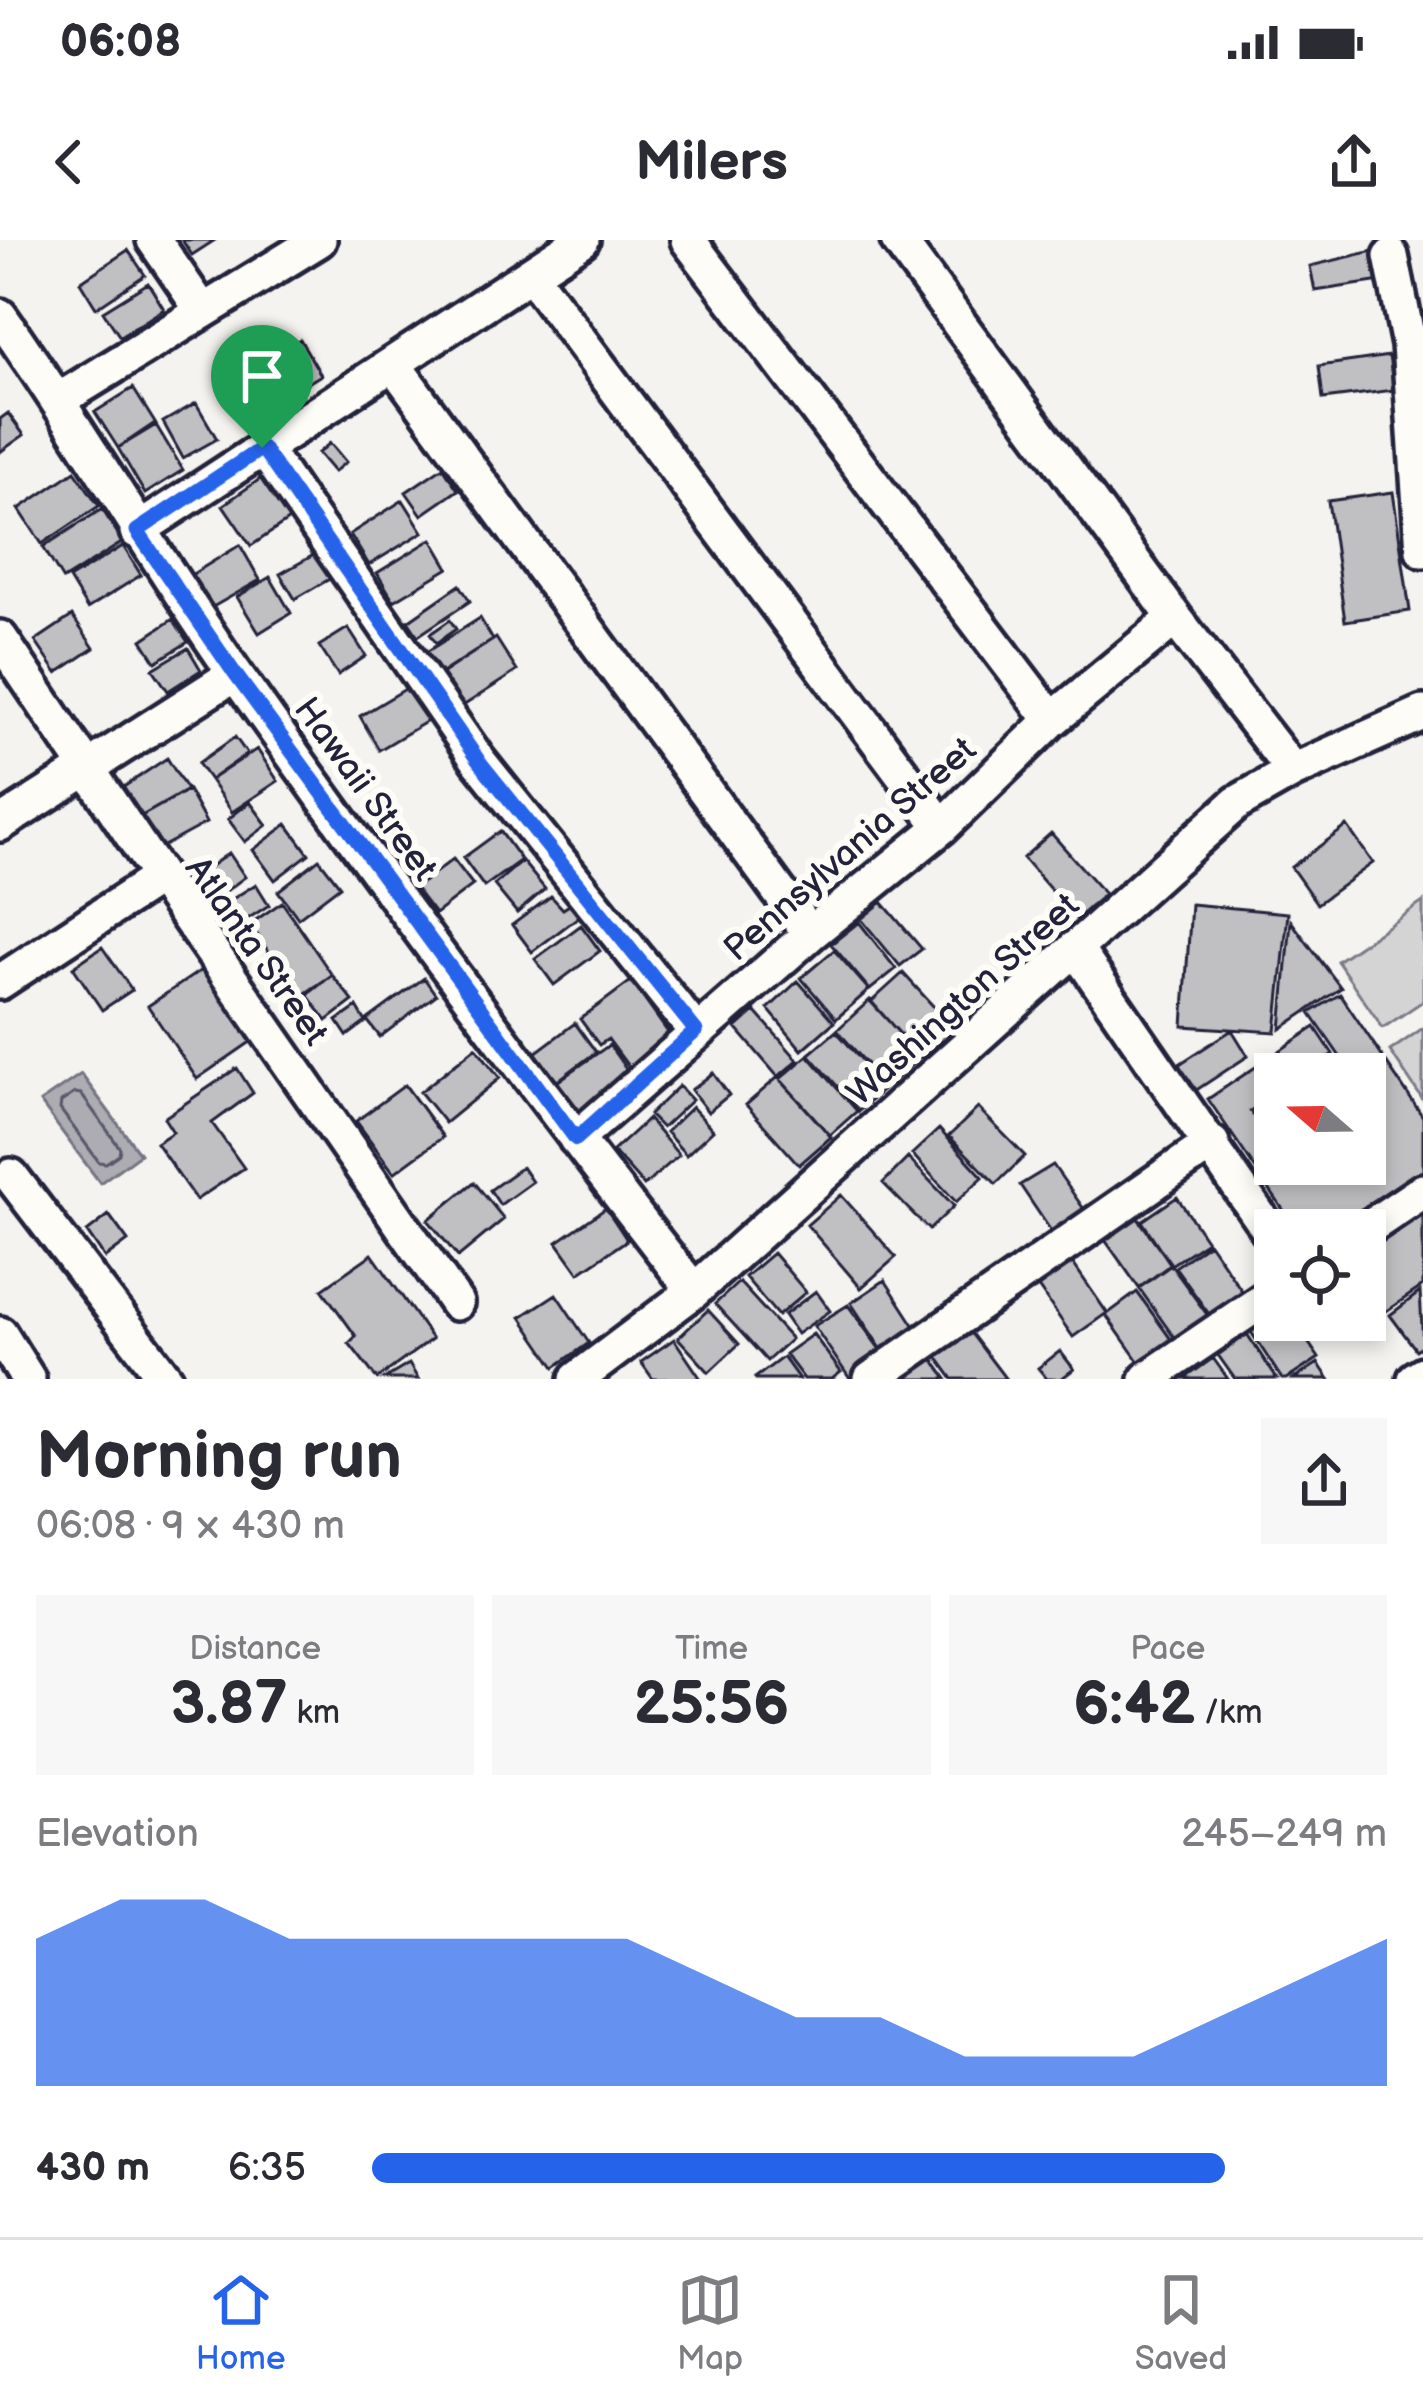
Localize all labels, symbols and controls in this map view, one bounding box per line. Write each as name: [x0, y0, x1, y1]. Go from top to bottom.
text: 06:08: [60, 15, 181, 70]
icon: back: [36, 129, 102, 195]
icon: share: [1321, 129, 1387, 195]
text: Milers: [635, 130, 788, 195]
pin: [211, 325, 313, 448]
icon: arrive: [229, 343, 295, 409]
street label: Hawaii Street: [284, 690, 446, 889]
street label: Pennsylvania Street: [716, 729, 985, 971]
street label: Atlanta Street: [175, 849, 337, 1054]
street label: Washington Street: [839, 885, 1088, 1115]
north arrow: [1254, 1053, 1386, 1185]
map controls: [1254, 1053, 1386, 1341]
button: locate: [1254, 1209, 1386, 1341]
text: Morning run: [36, 1418, 402, 1497]
button: share: [1261, 1418, 1387, 1544]
text: 06:08 · 9 × 430 m: [36, 1503, 345, 1550]
text: Distance: [189, 1629, 321, 1669]
text: Time: [675, 1629, 748, 1669]
text: Pace: [1130, 1629, 1205, 1669]
text: 3.87: [170, 1669, 288, 1741]
text: 25:56: [634, 1669, 789, 1741]
text: 6:42: [1073, 1669, 1195, 1741]
text: km: [288, 1693, 340, 1733]
text: /km: [1195, 1693, 1263, 1733]
text: Elevation: [36, 1811, 199, 1858]
text: 245–249 m: [1181, 1811, 1387, 1858]
text: 430 m: [36, 2145, 150, 2192]
text: 6:35: [228, 2145, 306, 2192]
tab: Home: [196, 2267, 285, 2379]
tab: Map: [677, 2267, 743, 2379]
tab: Saved: [1135, 2267, 1227, 2379]

